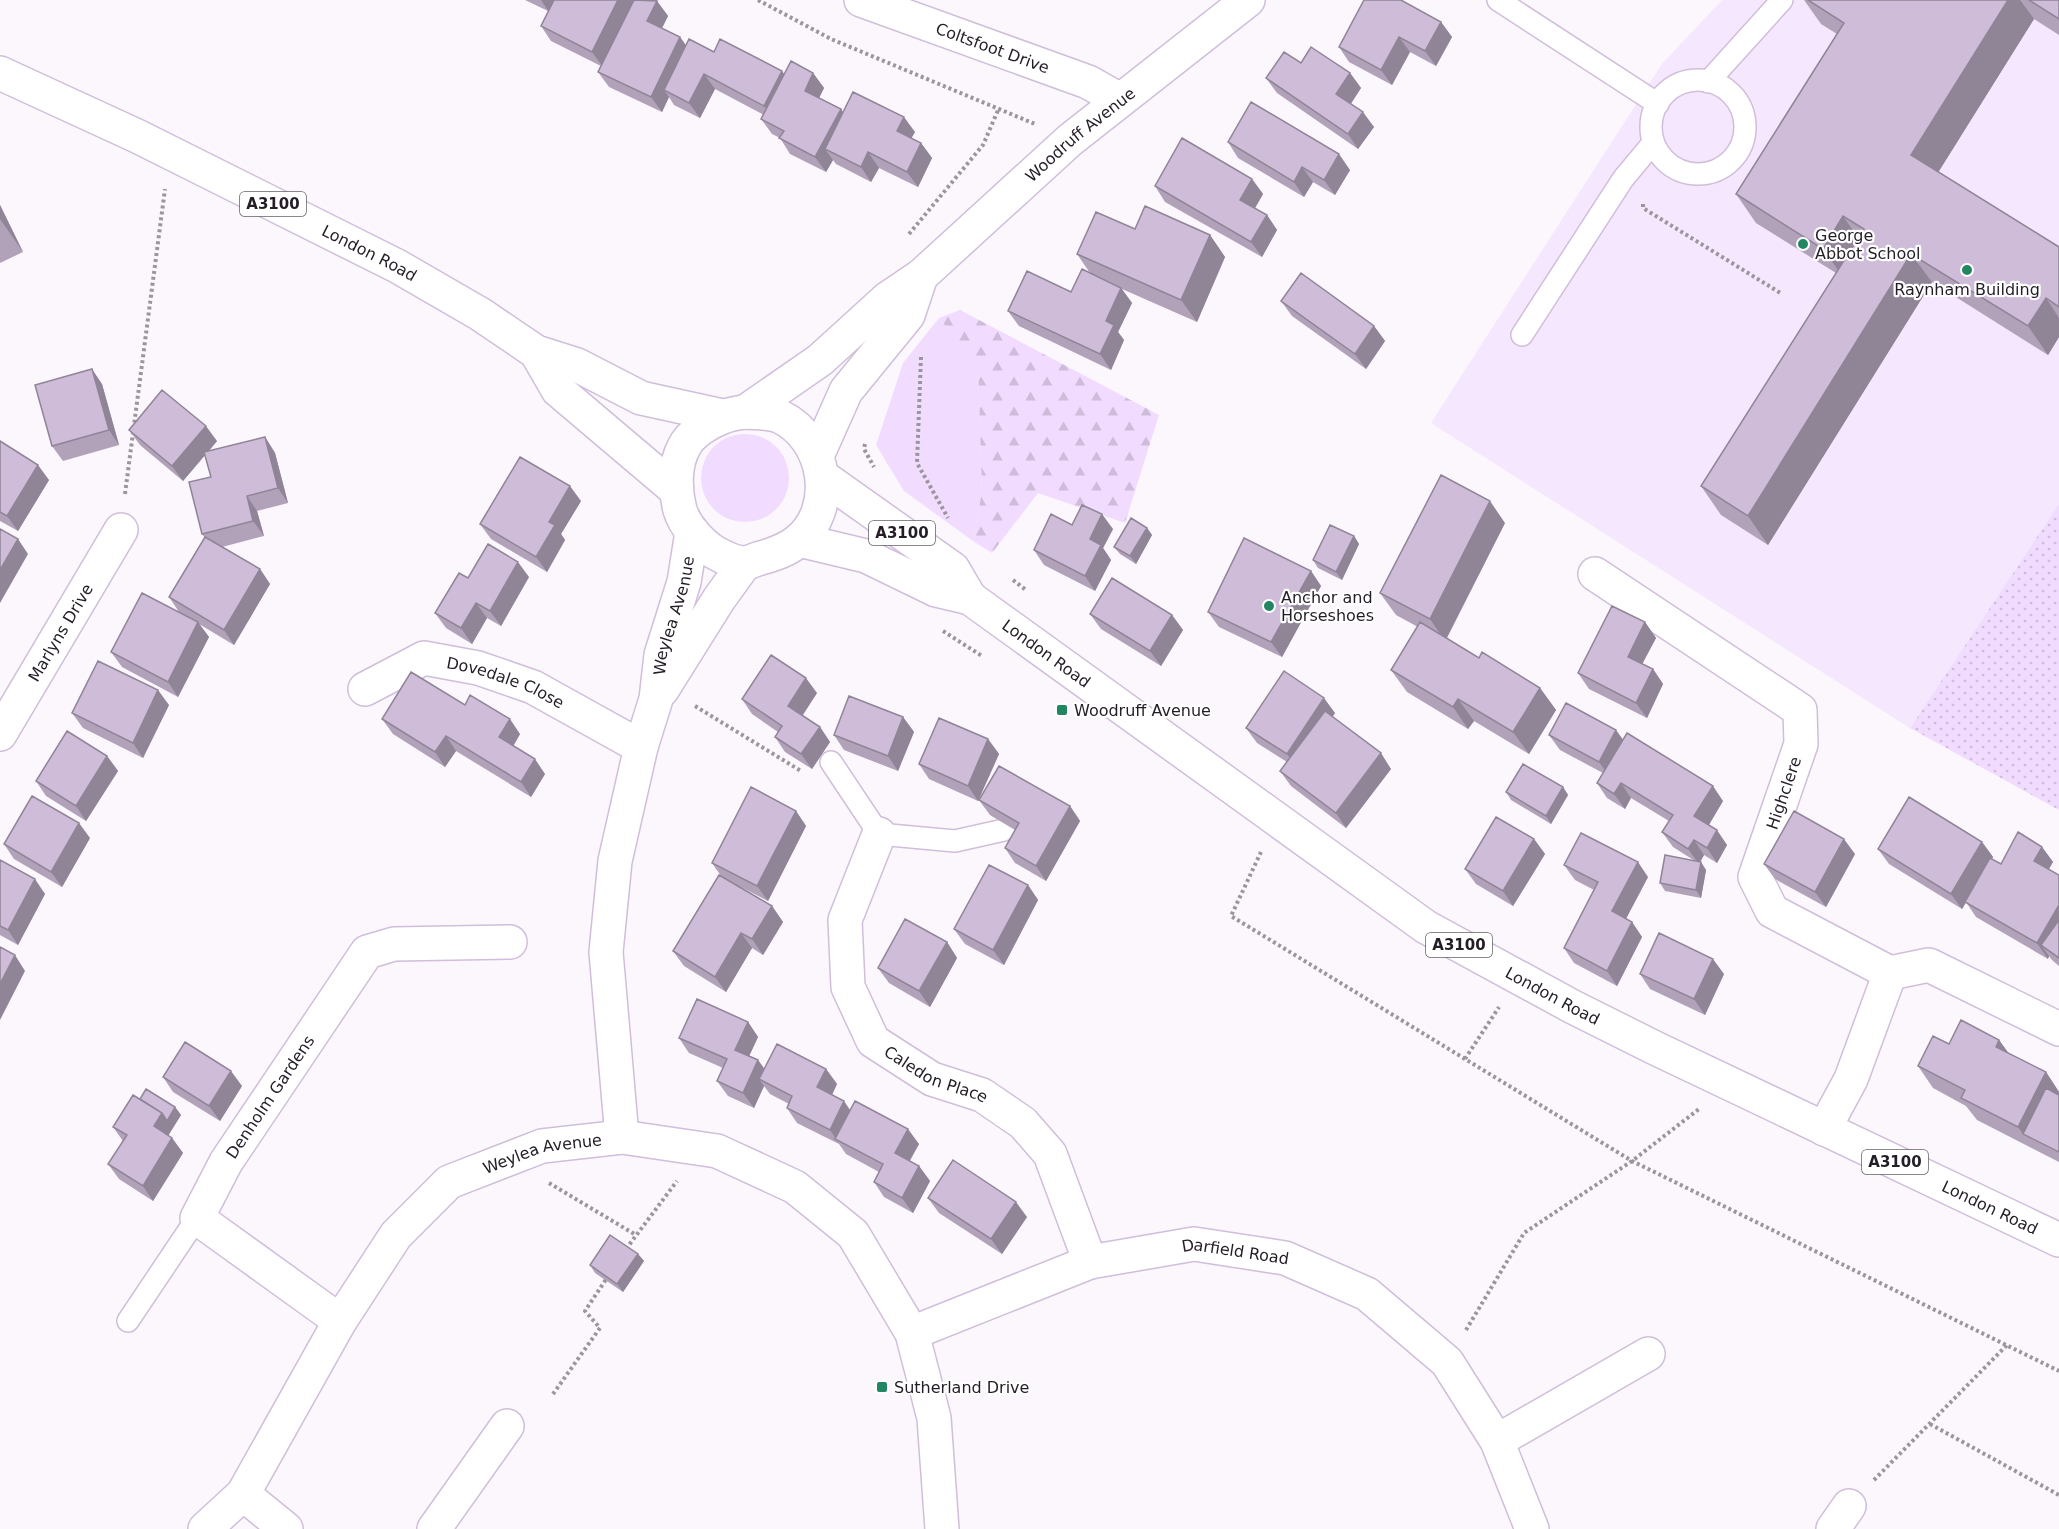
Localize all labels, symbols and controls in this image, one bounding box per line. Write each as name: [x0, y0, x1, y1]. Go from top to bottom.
street label: Coltsfoot Drive: [933, 18, 1052, 77]
street label: Woodruff Avenue: [1021, 83, 1139, 186]
road number: A3100: [240, 192, 306, 216]
street label: London Road: [319, 221, 420, 285]
place label: George Abbot School: [1815, 226, 1921, 263]
marker: George Abbot School: [1796, 237, 1810, 251]
marker: Raynham Building: [1960, 263, 1974, 277]
place label: Raynham Building: [1894, 280, 2040, 299]
road number: A3100: [869, 521, 935, 545]
street label: Weylea Avenue: [649, 555, 698, 676]
street label: Marlyns Drive: [24, 580, 97, 685]
place label: Anchor and Horseshoes: [1281, 588, 1374, 625]
marker: Anchor and Horseshoes: [1262, 599, 1276, 613]
street label: London Road: [999, 615, 1094, 691]
street label: Dovedale Close: [445, 653, 568, 712]
place label: Woodruff Avenue: [1074, 701, 1211, 720]
marker: Woodruff Avenue: [1055, 703, 1069, 717]
street label: Highclere: [1763, 754, 1805, 832]
road number: A3100: [1426, 933, 1492, 957]
street label: London Road: [1502, 963, 1603, 1028]
street label: Denholm Gardens: [222, 1031, 318, 1162]
street label: Caledon Place: [881, 1041, 992, 1106]
street label: Weylea Avenue: [480, 1130, 603, 1178]
road number: A3100: [1862, 1150, 1928, 1174]
street label: London Road: [1939, 1176, 2041, 1238]
street label: Darfield Road: [1180, 1235, 1290, 1268]
place label: Sutherland Drive: [894, 1378, 1029, 1397]
marker: Sutherland Drive: [875, 1380, 889, 1394]

